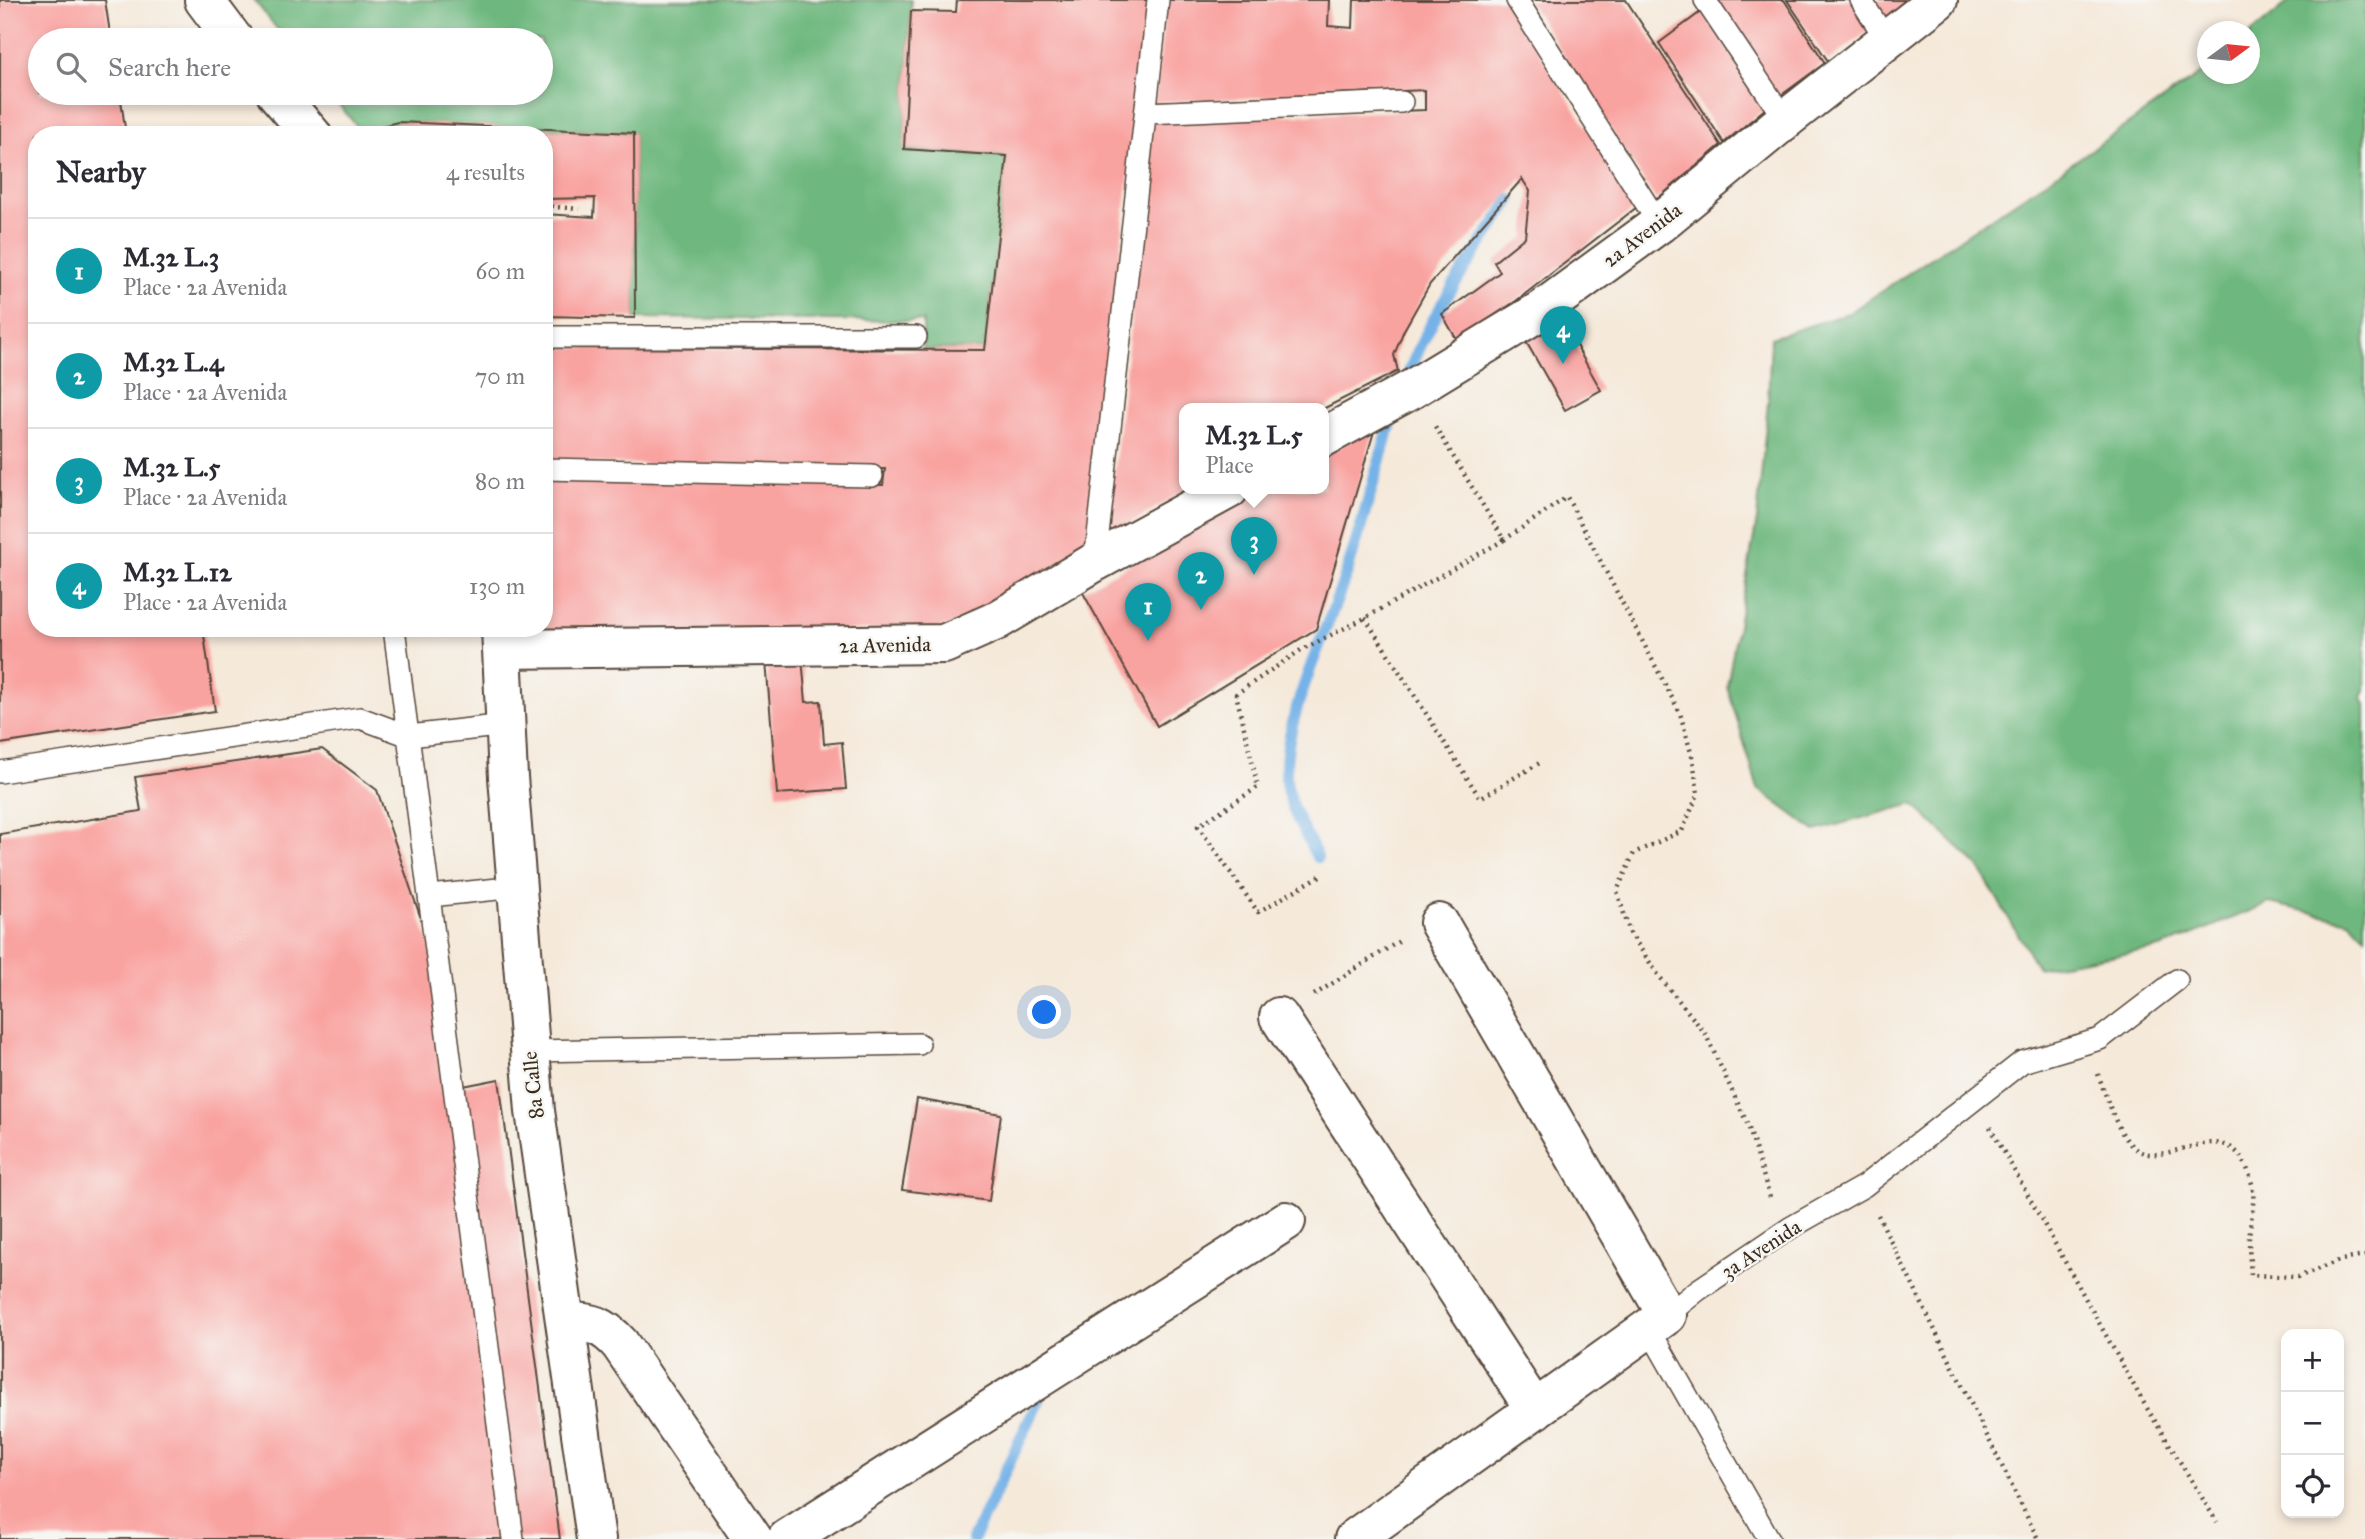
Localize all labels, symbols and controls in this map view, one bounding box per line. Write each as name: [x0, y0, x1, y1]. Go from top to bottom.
north arrow: [2197, 21, 2260, 84]
search box: [28, 28, 553, 105]
icon: search: [52, 48, 90, 86]
text: Search here: [108, 51, 231, 83]
text: Nearby: [56, 154, 146, 190]
text: 4 results: [446, 158, 525, 186]
street label: 2a Avenida: [1597, 197, 1687, 273]
text: M.32 L.3: [123, 241, 219, 273]
text: 1: [74, 257, 84, 285]
text: 60 m: [476, 257, 525, 285]
text: Place · 2a Avenida: [123, 273, 287, 301]
pin: 4: [1540, 306, 1586, 364]
text: M.32 L.4: [123, 346, 223, 378]
text: 2: [73, 362, 85, 390]
text: 70 m: [475, 362, 525, 390]
text: Place · 2a Avenida: [123, 378, 287, 406]
popup: [1179, 403, 1329, 494]
text: M.32 L.5: [1205, 419, 1303, 451]
text: M.32 L.5: [123, 451, 220, 483]
text: Place: [1205, 451, 1254, 479]
text: 3: [74, 467, 84, 495]
text: 80 m: [475, 467, 525, 495]
text: Place · 2a Avenida: [123, 483, 287, 511]
pin: 3: [1231, 517, 1277, 575]
pin: 2: [1178, 552, 1224, 610]
text: M.32 L.12: [123, 556, 232, 588]
text: 4: [73, 572, 85, 600]
text: 130 m: [469, 572, 525, 600]
pin: 1: [1125, 583, 1171, 641]
text: Place · 2a Avenida: [123, 588, 287, 616]
street label: 2a Avenida: [839, 631, 931, 659]
your location: [1027, 995, 1061, 1029]
street label: 8a Calle: [517, 1050, 549, 1120]
street label: 3a Avenida: [1716, 1213, 1806, 1284]
map controls: [2281, 1329, 2344, 1518]
button: +: [2281, 1329, 2344, 1392]
button: −: [2281, 1392, 2344, 1455]
button: locate: [2281, 1455, 2344, 1518]

